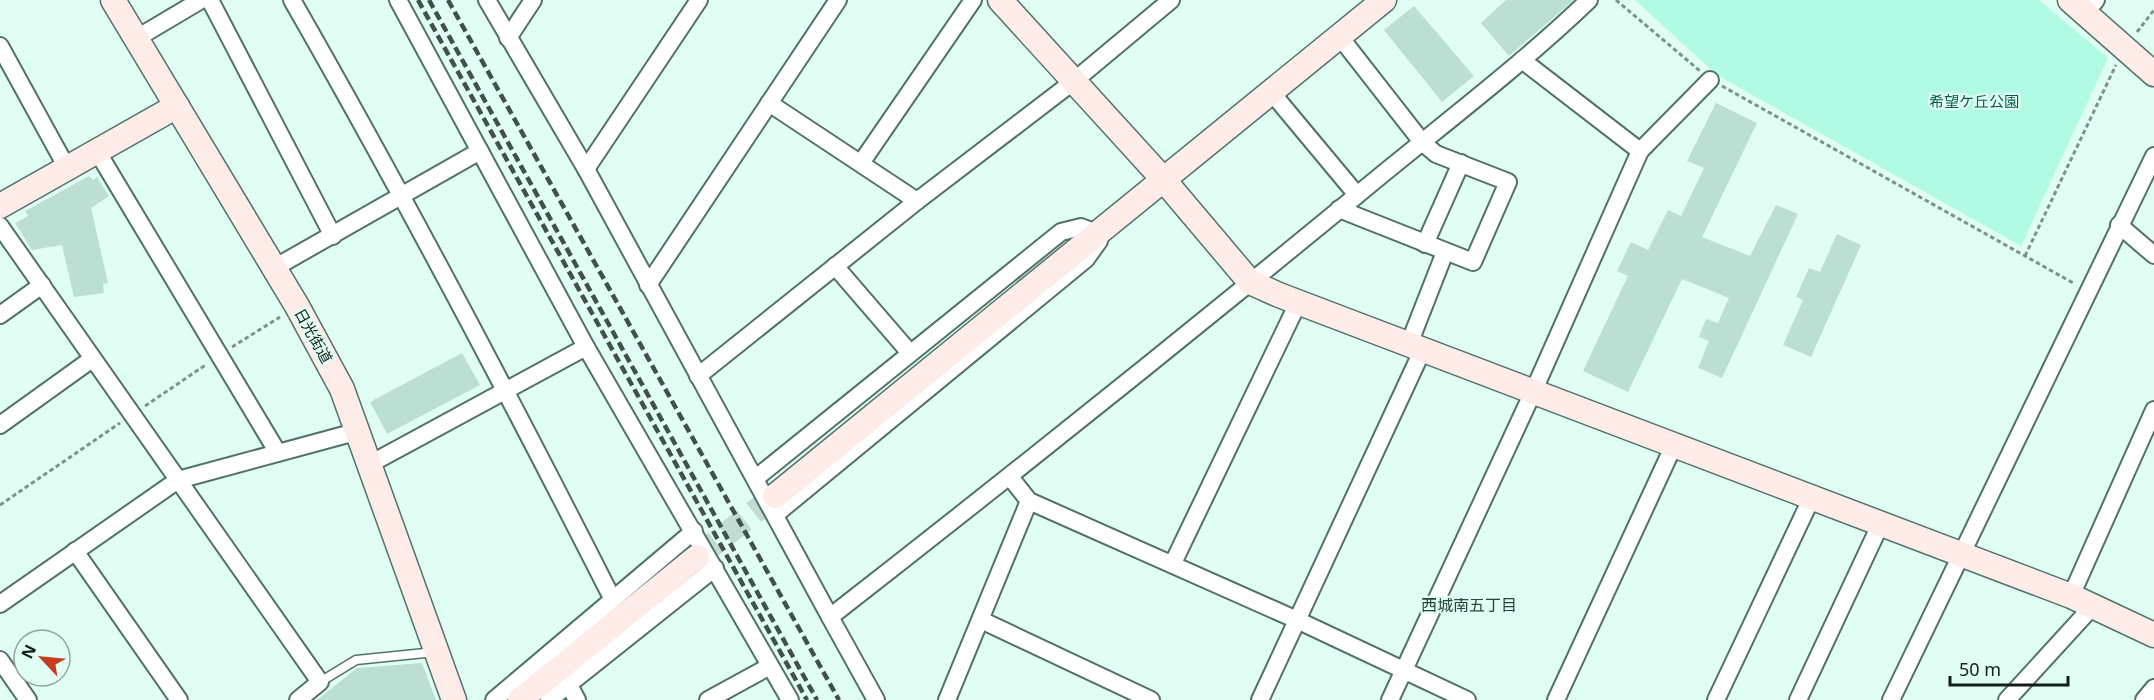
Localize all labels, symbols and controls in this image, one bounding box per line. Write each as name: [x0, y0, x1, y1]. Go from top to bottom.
park label: 希望ケ丘公園: [1929, 91, 2019, 111]
street label: 日光街道: [291, 304, 337, 367]
district label: 西城南五丁目: [1421, 594, 1517, 616]
north arrow: [12, 628, 72, 688]
text: N: [16, 641, 41, 662]
scale bar: [1950, 649, 2068, 687]
text: 50 m: [1959, 657, 2001, 681]

